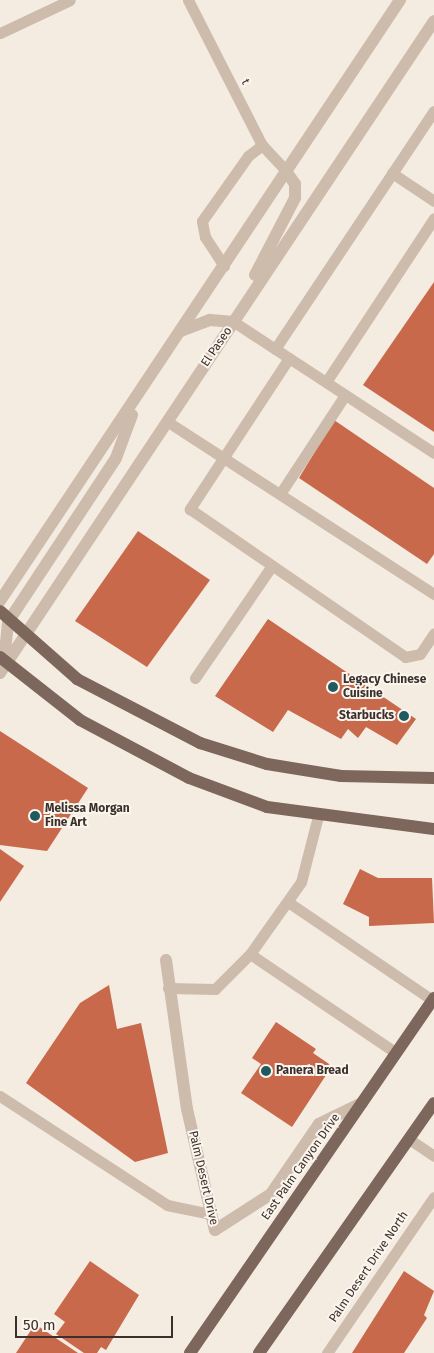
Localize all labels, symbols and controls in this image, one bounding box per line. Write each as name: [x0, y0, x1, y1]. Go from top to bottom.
street label: t: [238, 77, 252, 87]
street label: El Paseo: [198, 324, 236, 370]
place label: Legacy Chinese Cuisine: [343, 673, 426, 701]
marker: Legacy Chinese Cuisine: [327, 681, 339, 693]
place label: Starbucks: [339, 709, 394, 723]
marker: Starbucks: [398, 710, 410, 722]
place label: Melissa Morgan Fine Art: [45, 802, 130, 830]
marker: Melissa Morgan Fine Art: [29, 810, 41, 822]
place label: Panera Bread: [276, 1064, 349, 1078]
marker: Panera Bread: [260, 1065, 272, 1077]
street label: East Palm Canyon Drive: [259, 1111, 343, 1223]
street label: Palm Desert Drive: [185, 1129, 221, 1227]
street label: Palm Desert Drive North: [326, 1209, 412, 1325]
scale bar: [18, 1306, 175, 1338]
text: 50 m: [23, 1316, 56, 1334]

